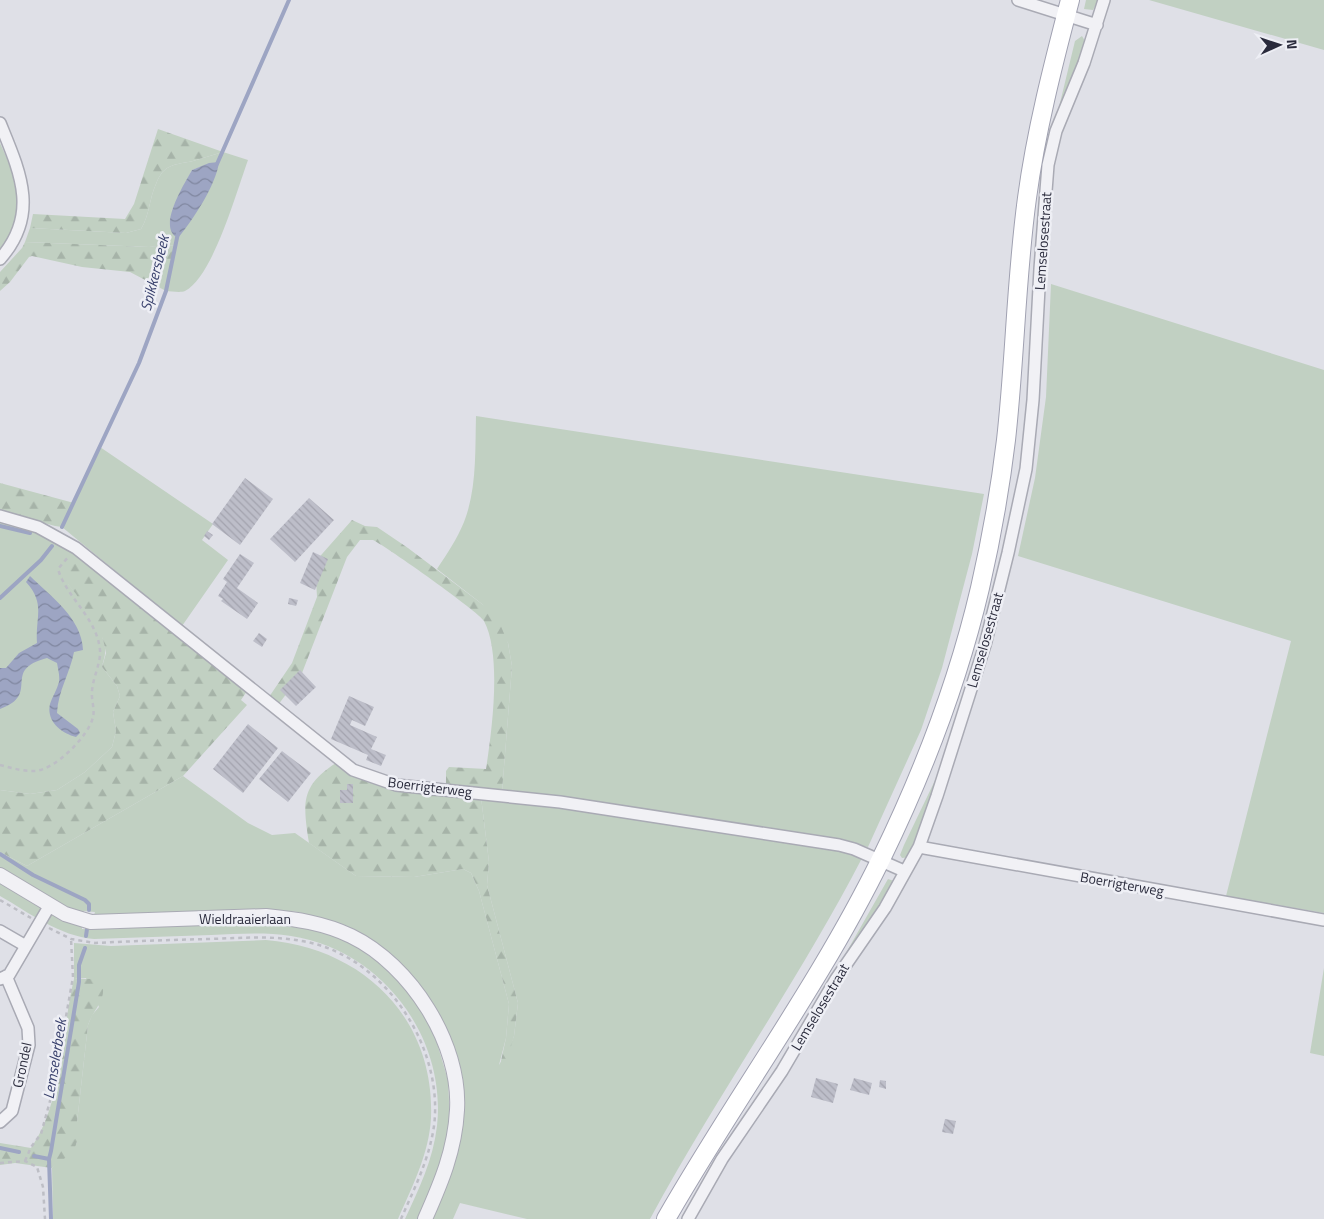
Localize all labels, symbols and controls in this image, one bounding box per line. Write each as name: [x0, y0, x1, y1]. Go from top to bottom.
north arrow: [1254, 20, 1304, 70]
text: N: [1282, 39, 1303, 50]
street label: Lemselosestraat: [1029, 191, 1056, 291]
water label: Spikkersbeek: [134, 230, 176, 313]
street label: Lemselosestraat: [961, 590, 1008, 690]
street label: Boerrigterweg: [387, 771, 473, 802]
street label: Boerrigterweg: [1079, 866, 1166, 901]
street label: Wieldraaierlaan: [199, 908, 291, 929]
street label: Lemselosestraat: [785, 959, 854, 1054]
water label: Lemselerbeek: [37, 1015, 73, 1101]
street label: Grondel: [6, 1040, 37, 1090]

